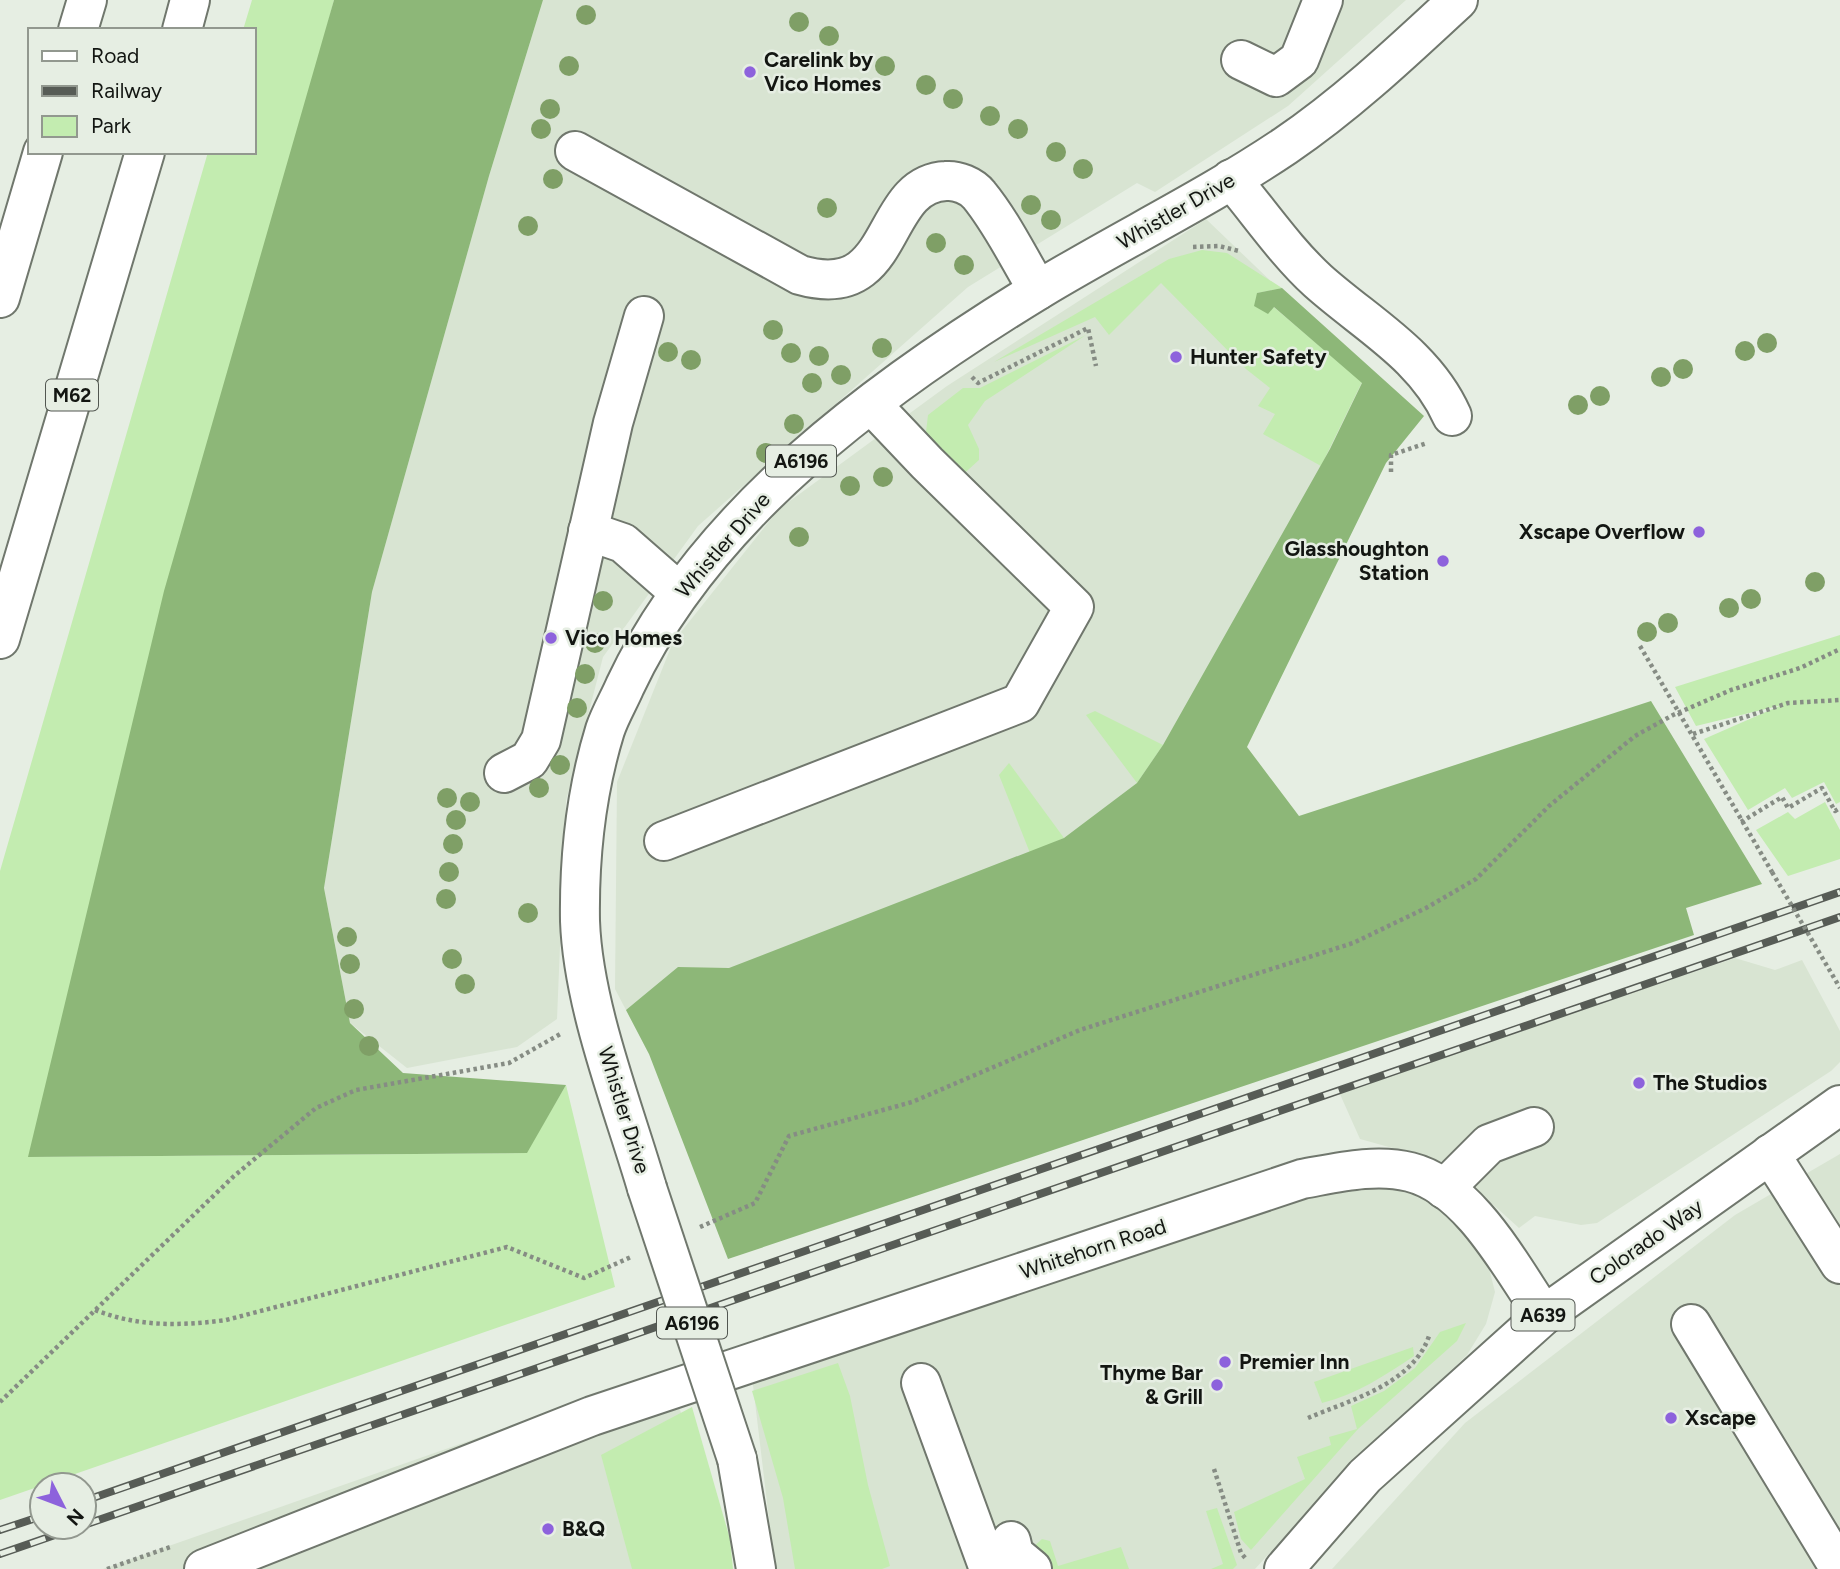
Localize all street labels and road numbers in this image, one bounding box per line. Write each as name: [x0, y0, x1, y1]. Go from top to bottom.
street label: Whistler Drive: [1113, 167, 1239, 254]
road number: M62: [46, 380, 98, 410]
road number: A6196: [766, 446, 836, 476]
street label: Whistler Drive: [670, 487, 775, 602]
street label: Whistler Drive: [593, 1043, 656, 1176]
street label: Colorado Way: [1584, 1193, 1707, 1290]
street label: Whitehorn Road: [1017, 1213, 1169, 1284]
road number: A639: [1512, 1300, 1574, 1330]
road number: A6196: [657, 1308, 727, 1338]

